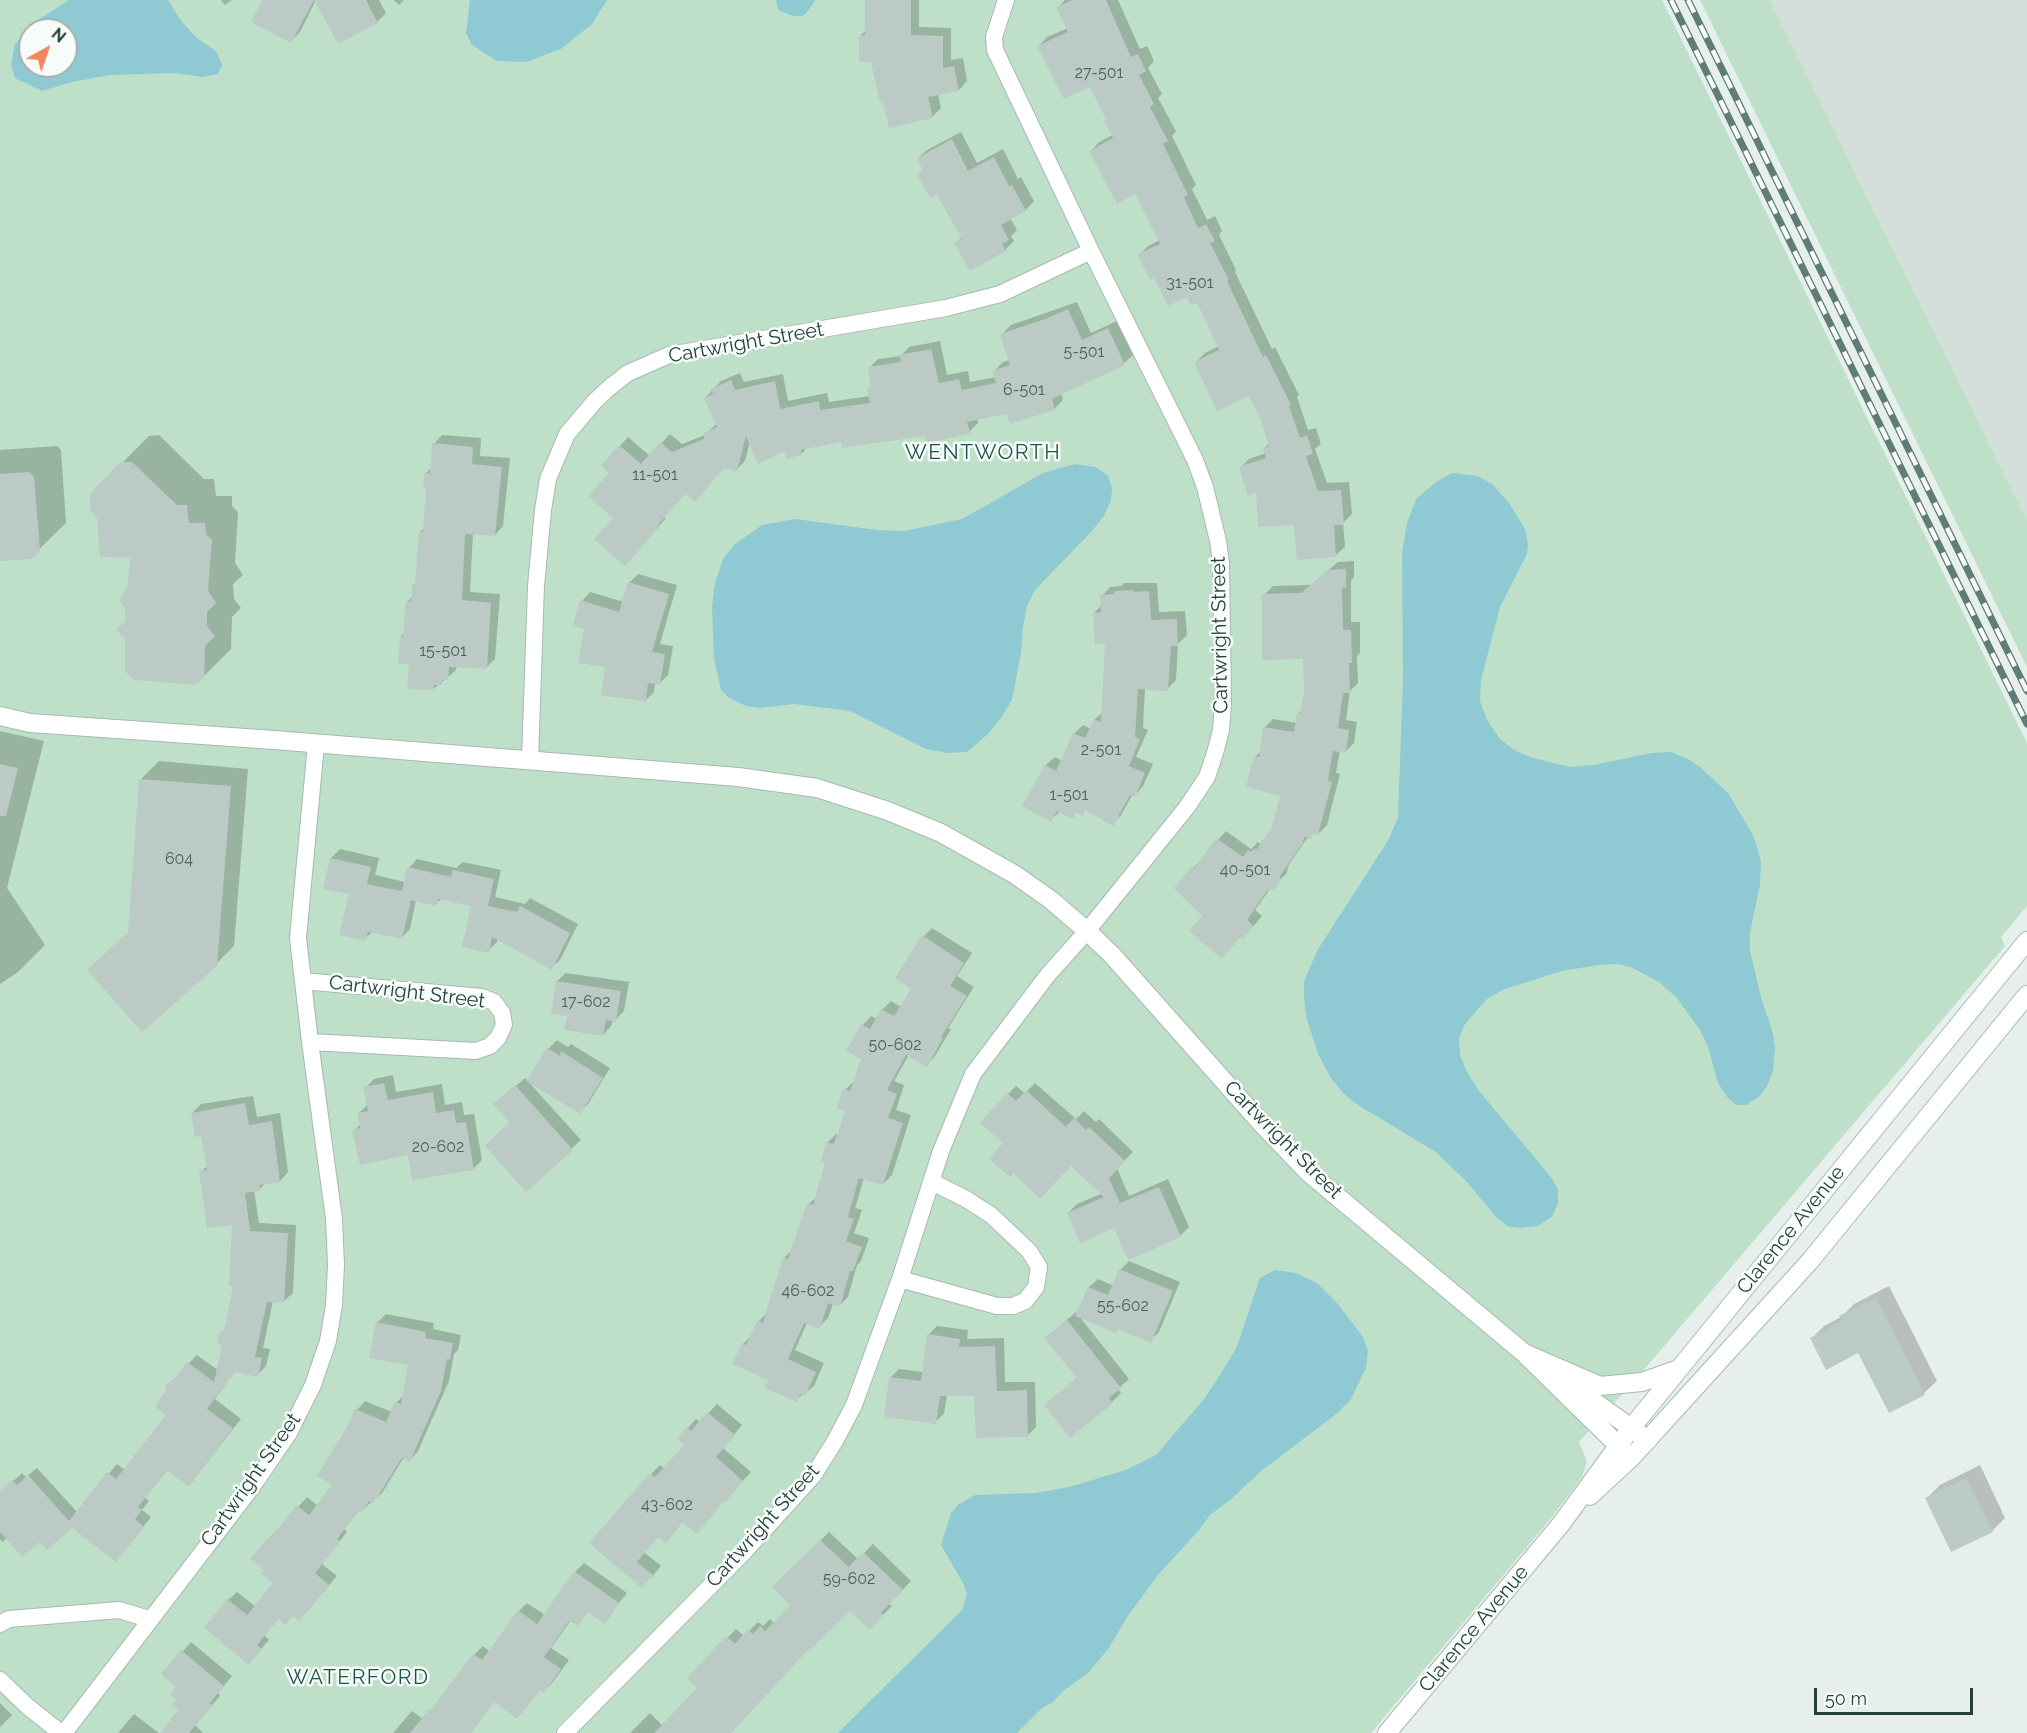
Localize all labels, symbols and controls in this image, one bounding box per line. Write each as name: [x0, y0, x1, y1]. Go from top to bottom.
north arrow: [18, 18, 78, 78]
text: N: [48, 24, 69, 47]
house number: 27-501: [1075, 63, 1123, 83]
house number: 31-501: [1166, 273, 1214, 293]
street label: Cartwright Street: [667, 318, 825, 368]
house number: 5-501: [1064, 342, 1104, 362]
house number: 6-501: [1003, 380, 1045, 400]
district label: WENTWORTH: [905, 440, 1061, 466]
house number: 11-501: [632, 465, 678, 485]
street label: Cartwright Street: [1207, 556, 1233, 714]
house number: 15-501: [419, 641, 467, 661]
house number: 2-501: [1081, 740, 1121, 760]
house number: 1-501: [1050, 785, 1088, 805]
house number: 604: [165, 849, 193, 869]
house number: 40-501: [1220, 860, 1270, 880]
street label: Cartwright Street: [328, 971, 486, 1013]
house number: 17-602: [561, 992, 611, 1012]
house number: 50-602: [868, 1035, 922, 1055]
street label: Cartwright Street: [1219, 1076, 1347, 1204]
house number: 20-602: [412, 1137, 464, 1157]
street label: Clarence Avenue: [1732, 1161, 1850, 1299]
house number: 46-602: [782, 1281, 834, 1301]
house number: 55-602: [1097, 1296, 1149, 1316]
street label: Cartwright Street: [196, 1409, 306, 1551]
street label: Cartwright Street: [702, 1460, 824, 1592]
house number: 43-602: [641, 1495, 693, 1515]
street label: Clarence Avenue: [1414, 1561, 1534, 1697]
house number: 59-602: [823, 1569, 875, 1589]
district label: WATERFORD: [287, 1665, 429, 1691]
scale bar: [1817, 1676, 1976, 1714]
text: 50 m: [1825, 1688, 1867, 1709]

